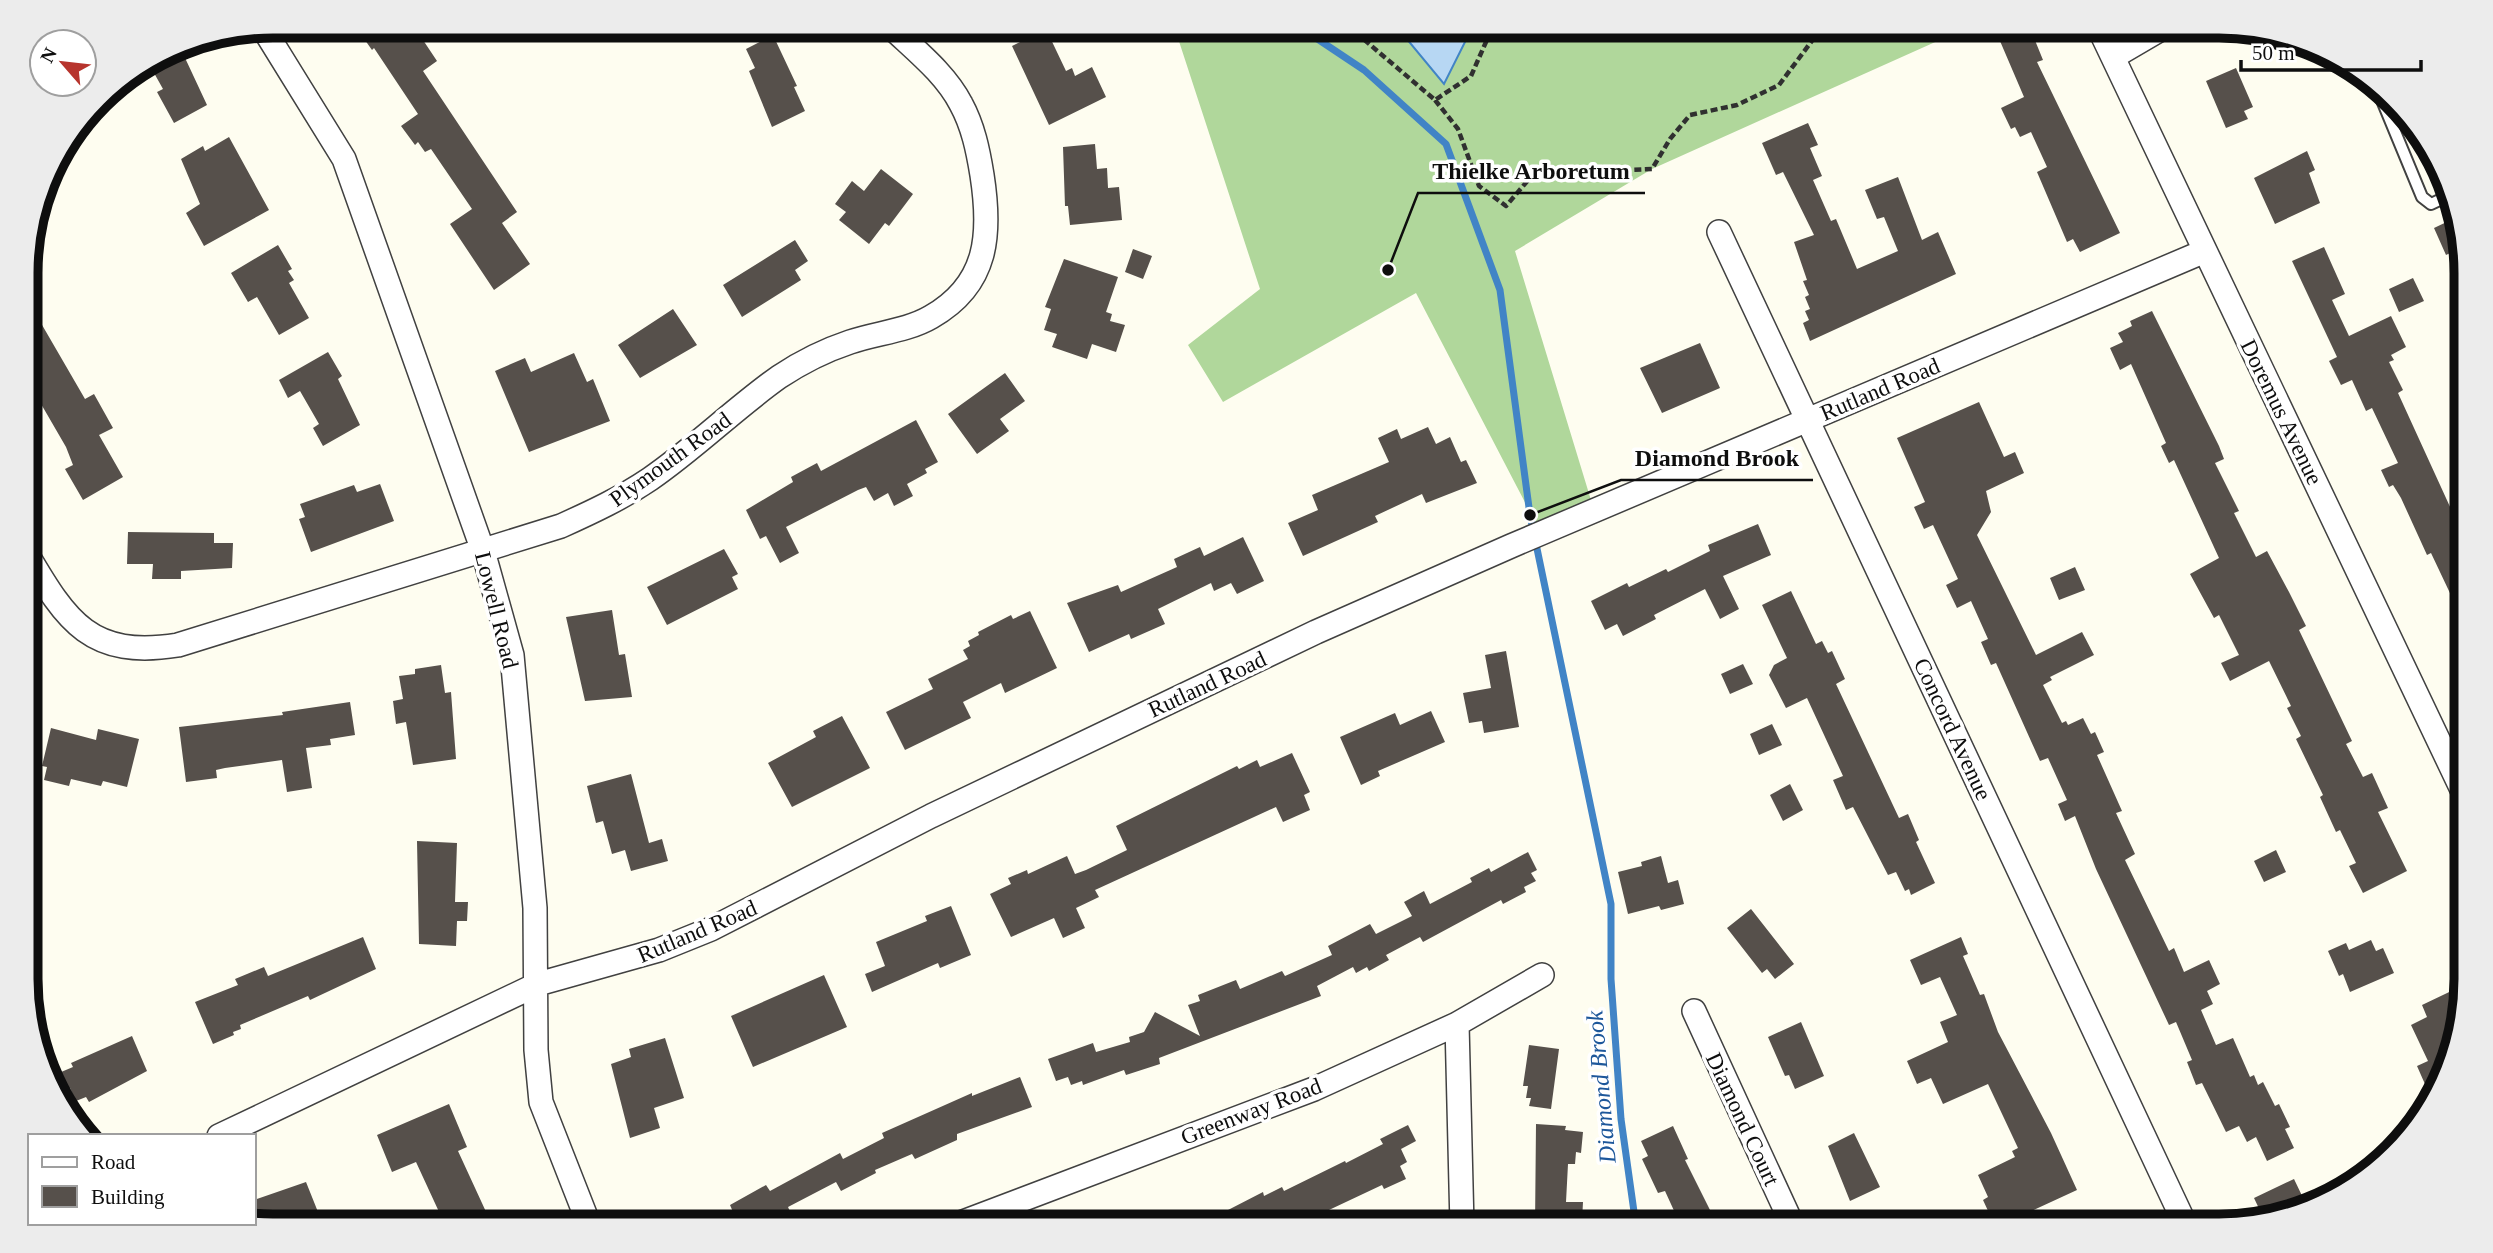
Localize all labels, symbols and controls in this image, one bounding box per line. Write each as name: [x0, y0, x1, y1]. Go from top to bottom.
north arrow: [28, 28, 98, 98]
scale bar: [2241, 28, 2421, 72]
text: 50 m: [2252, 41, 2295, 65]
text: N: [36, 44, 61, 66]
callout: Thielke Arboretum: [1418, 148, 1645, 193]
text: Thielke Arboretum: [1432, 158, 1630, 184]
street label: Doremus Avenue: [2236, 335, 2328, 489]
street label: Rutland Road: [1817, 353, 1944, 426]
street label: Plymouth Road: [605, 407, 736, 512]
callout: Diamond Brook: [1621, 435, 1813, 480]
text: Diamond Brook: [1635, 445, 1800, 471]
street label: Lowell Road: [470, 549, 523, 672]
street label: Rutland Road: [1144, 646, 1271, 723]
street label: Concord Avenue: [1909, 654, 1996, 804]
street label: Rutland Road: [634, 895, 761, 968]
water label: Diamond Brook: [1581, 1009, 1621, 1165]
street label: Diamond Court: [1701, 1049, 1785, 1190]
street label: Greenway Road: [1177, 1073, 1326, 1150]
legend: [28, 1134, 256, 1225]
text: Road: [91, 1150, 136, 1174]
text: Building: [91, 1185, 165, 1209]

